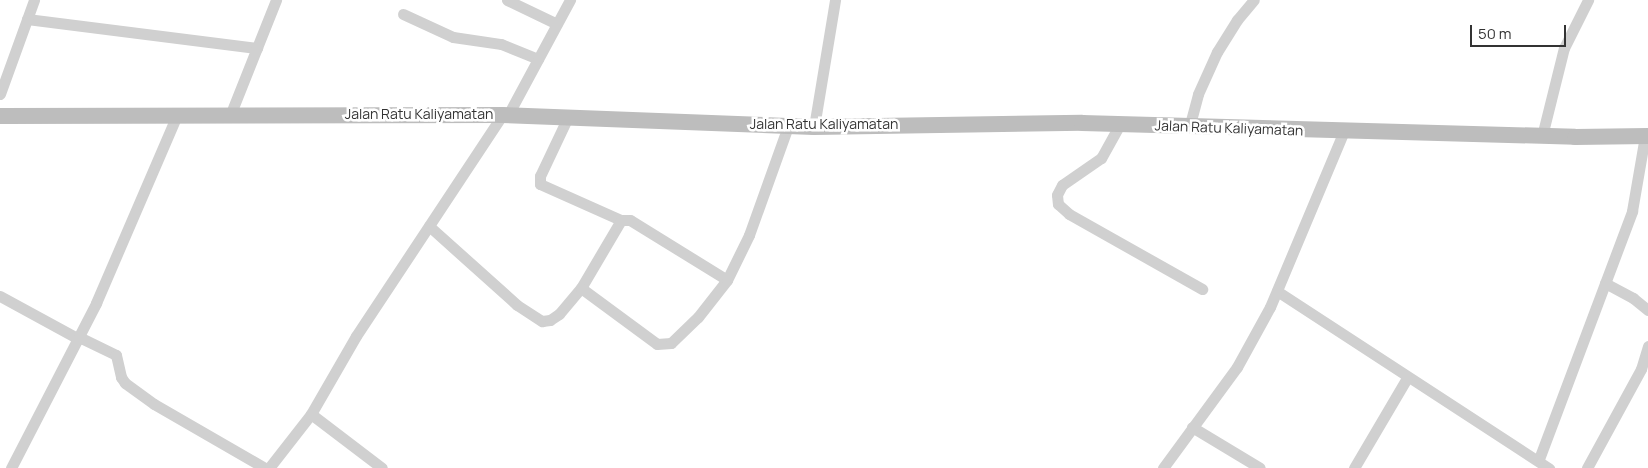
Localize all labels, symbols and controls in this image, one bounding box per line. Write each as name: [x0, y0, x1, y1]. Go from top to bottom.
scale bar: [1473, 15, 1569, 47]
text: 50 m: [1478, 23, 1512, 44]
street label: Jalan Ratu Kaliyamatan: [345, 106, 493, 122]
street label: Jalan Ratu Kaliyamatan: [750, 116, 898, 132]
street label: Jalan Ratu Kaliyamatan: [1154, 117, 1304, 139]

